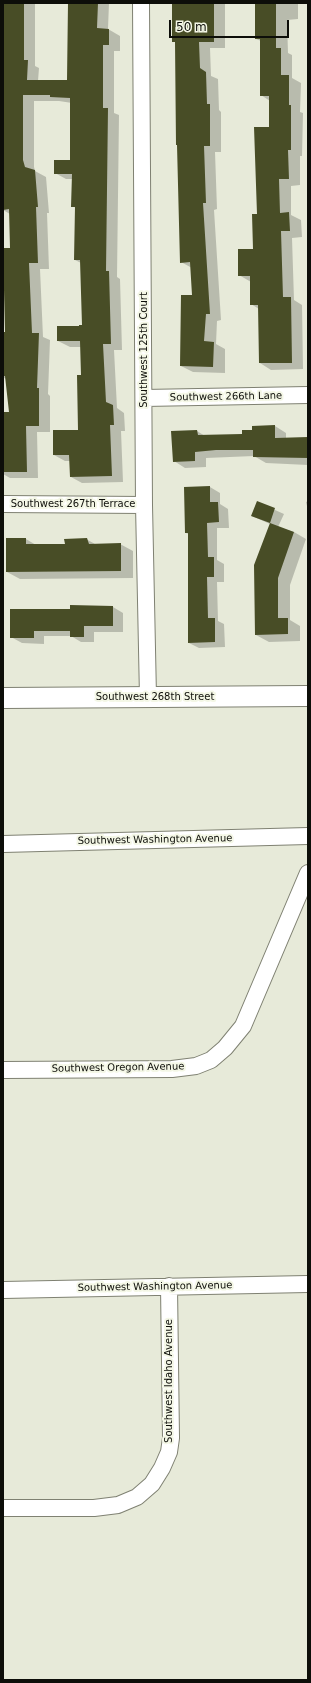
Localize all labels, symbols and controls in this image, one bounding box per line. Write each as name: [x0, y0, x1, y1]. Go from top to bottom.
scale bar: [171, 12, 291, 38]
text: 50 m: [176, 20, 207, 34]
street label: Southwest 125th Court: [138, 292, 150, 408]
street label: Southwest 266th Lane: [170, 390, 282, 404]
street label: Southwest 267th Terrace: [11, 498, 135, 510]
street label: Southwest 268th Street: [96, 691, 214, 703]
street label: Southwest Washington Avenue: [78, 833, 232, 847]
street label: Southwest Oregon Avenue: [52, 1061, 184, 1075]
street label: Southwest Washington Avenue: [78, 1280, 232, 1294]
street label: Southwest Idaho Avenue: [163, 1319, 175, 1443]

